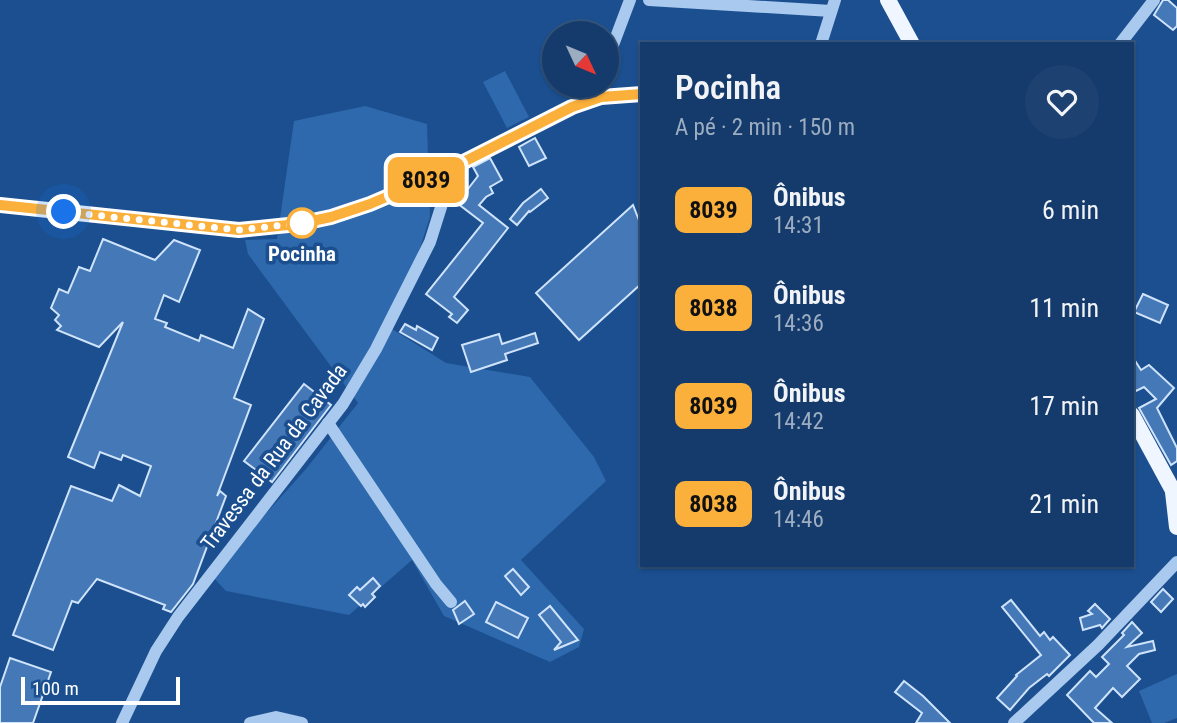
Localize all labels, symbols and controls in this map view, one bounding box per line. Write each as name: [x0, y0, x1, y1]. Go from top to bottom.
north arrow: [542, 21, 620, 98]
map controls: [542, 21, 619, 98]
button: heart: [1025, 65, 1099, 139]
text: Pocinha: [675, 68, 781, 107]
text: A pé · 2 min · 150 m: [675, 114, 855, 141]
line badge: 8039: [377, 157, 475, 203]
text: 8039: [402, 166, 450, 194]
text: Ônibus: [773, 182, 846, 212]
your location: [46, 194, 81, 229]
text: 6 min: [1042, 195, 1099, 225]
text: 8039: [689, 196, 738, 224]
marker: Pocinha: [287, 208, 317, 238]
text: 14:31: [773, 212, 824, 239]
place label: Pocinha: [268, 242, 336, 266]
text: Ônibus: [773, 280, 846, 310]
text: 11 min: [1029, 293, 1099, 323]
text: 8038: [689, 294, 738, 322]
text: 14:36: [773, 310, 824, 337]
street label: Travessa da Rua da Cavada: [196, 359, 352, 555]
text: Ônibus: [773, 378, 846, 408]
text: 17 min: [1029, 391, 1099, 421]
text: 8039: [689, 392, 738, 420]
text: 14:42: [773, 408, 824, 435]
text: Ônibus: [773, 476, 846, 506]
text: 21 min: [1029, 489, 1099, 519]
text: 8038: [689, 490, 738, 518]
text: 14:46: [773, 506, 824, 533]
scale bar: [21, 674, 180, 706]
text: 100 m: [32, 677, 79, 700]

